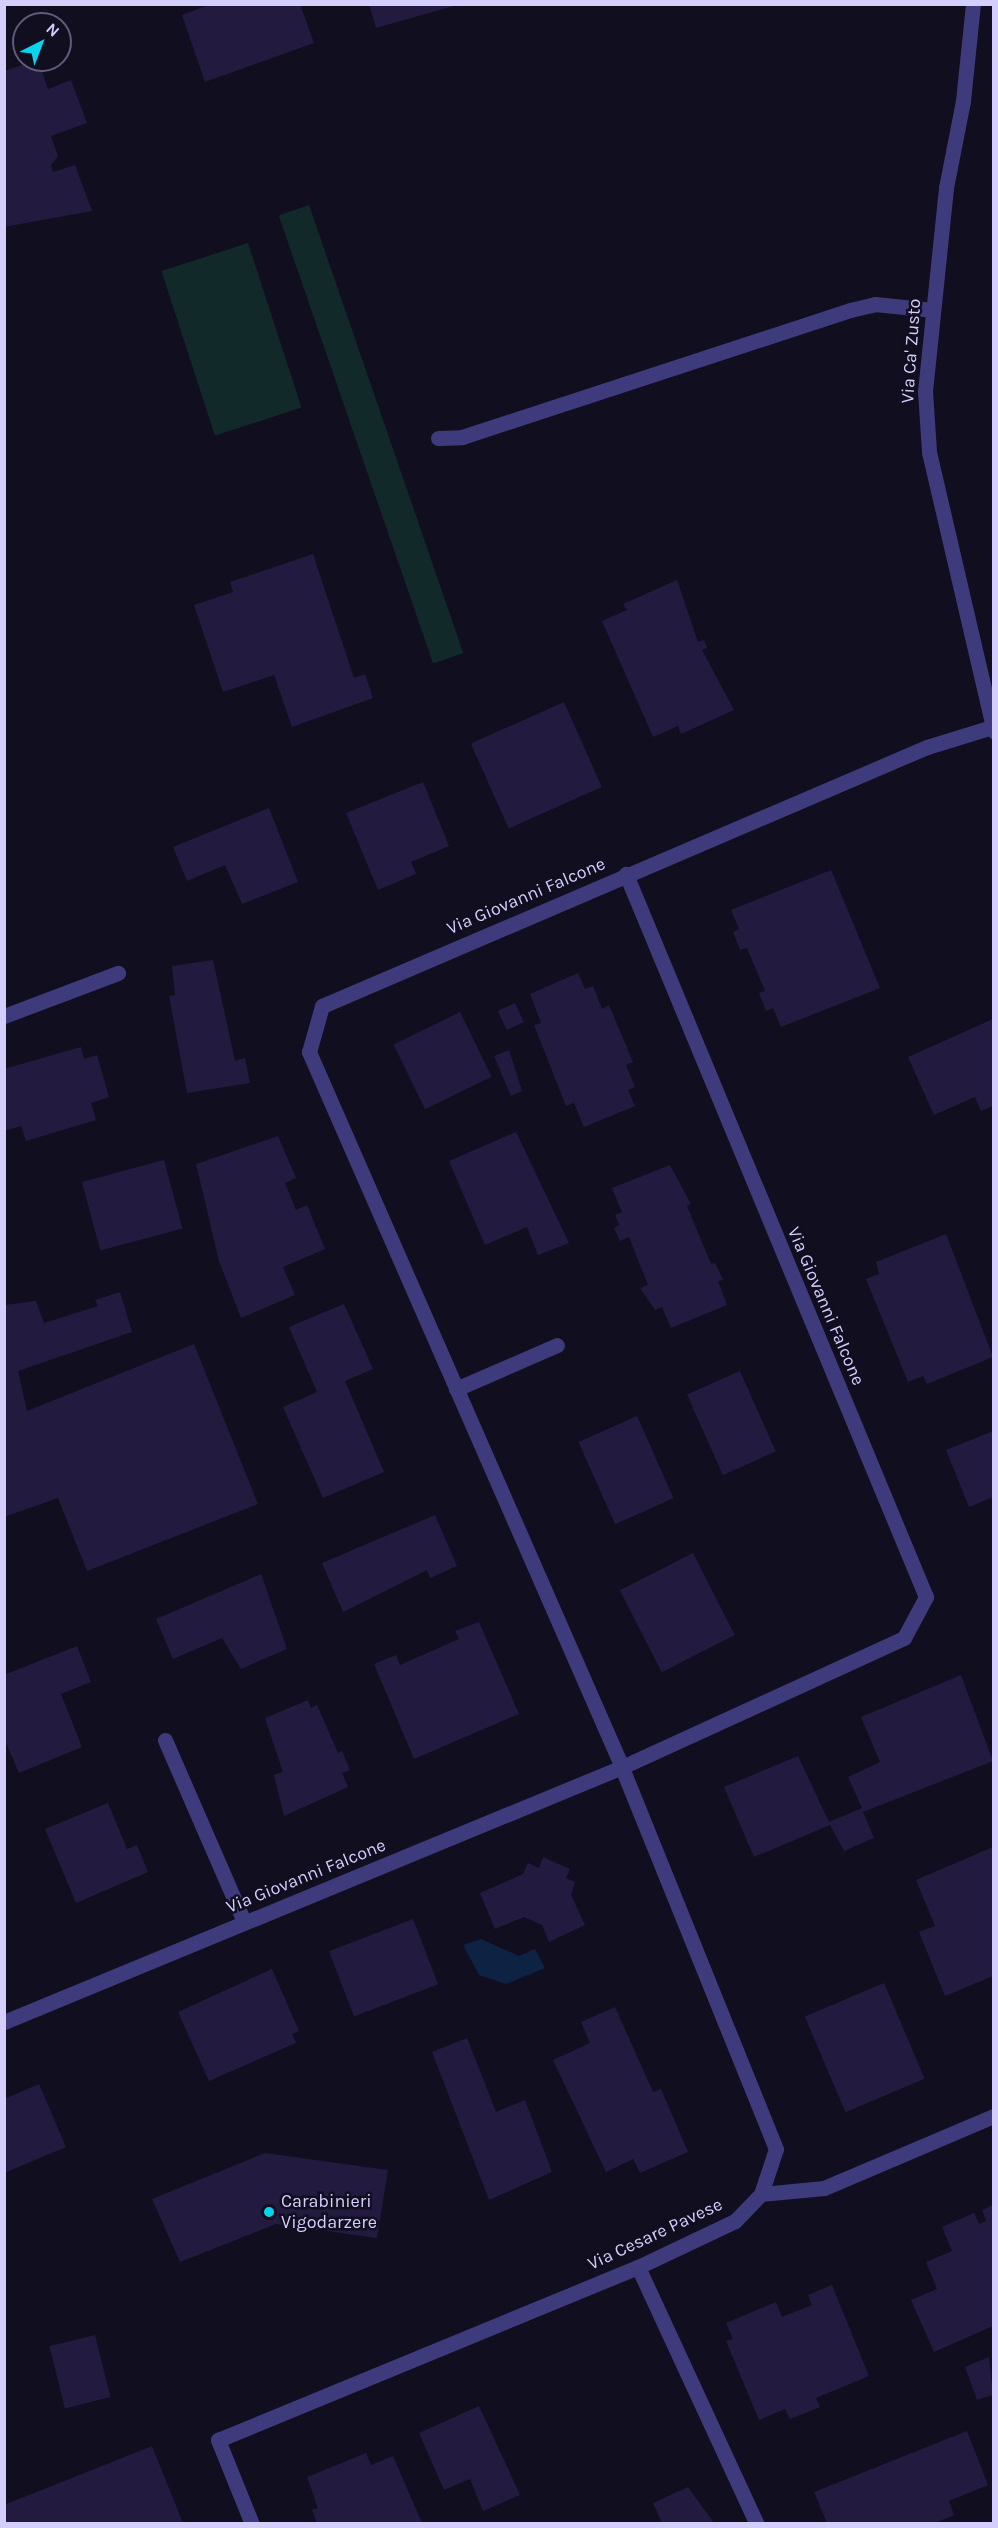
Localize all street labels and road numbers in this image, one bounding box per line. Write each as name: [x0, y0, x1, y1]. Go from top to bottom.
street label: Via Ca' Zusto: [897, 298, 925, 404]
street label: Via Giovanni Falcone: [444, 853, 608, 939]
street label: Via Giovanni Falcone: [783, 1224, 869, 1388]
street label: Via Giovanni Falcone: [223, 1834, 389, 1918]
street label: Via Cesare Pavese: [584, 2193, 726, 2275]

